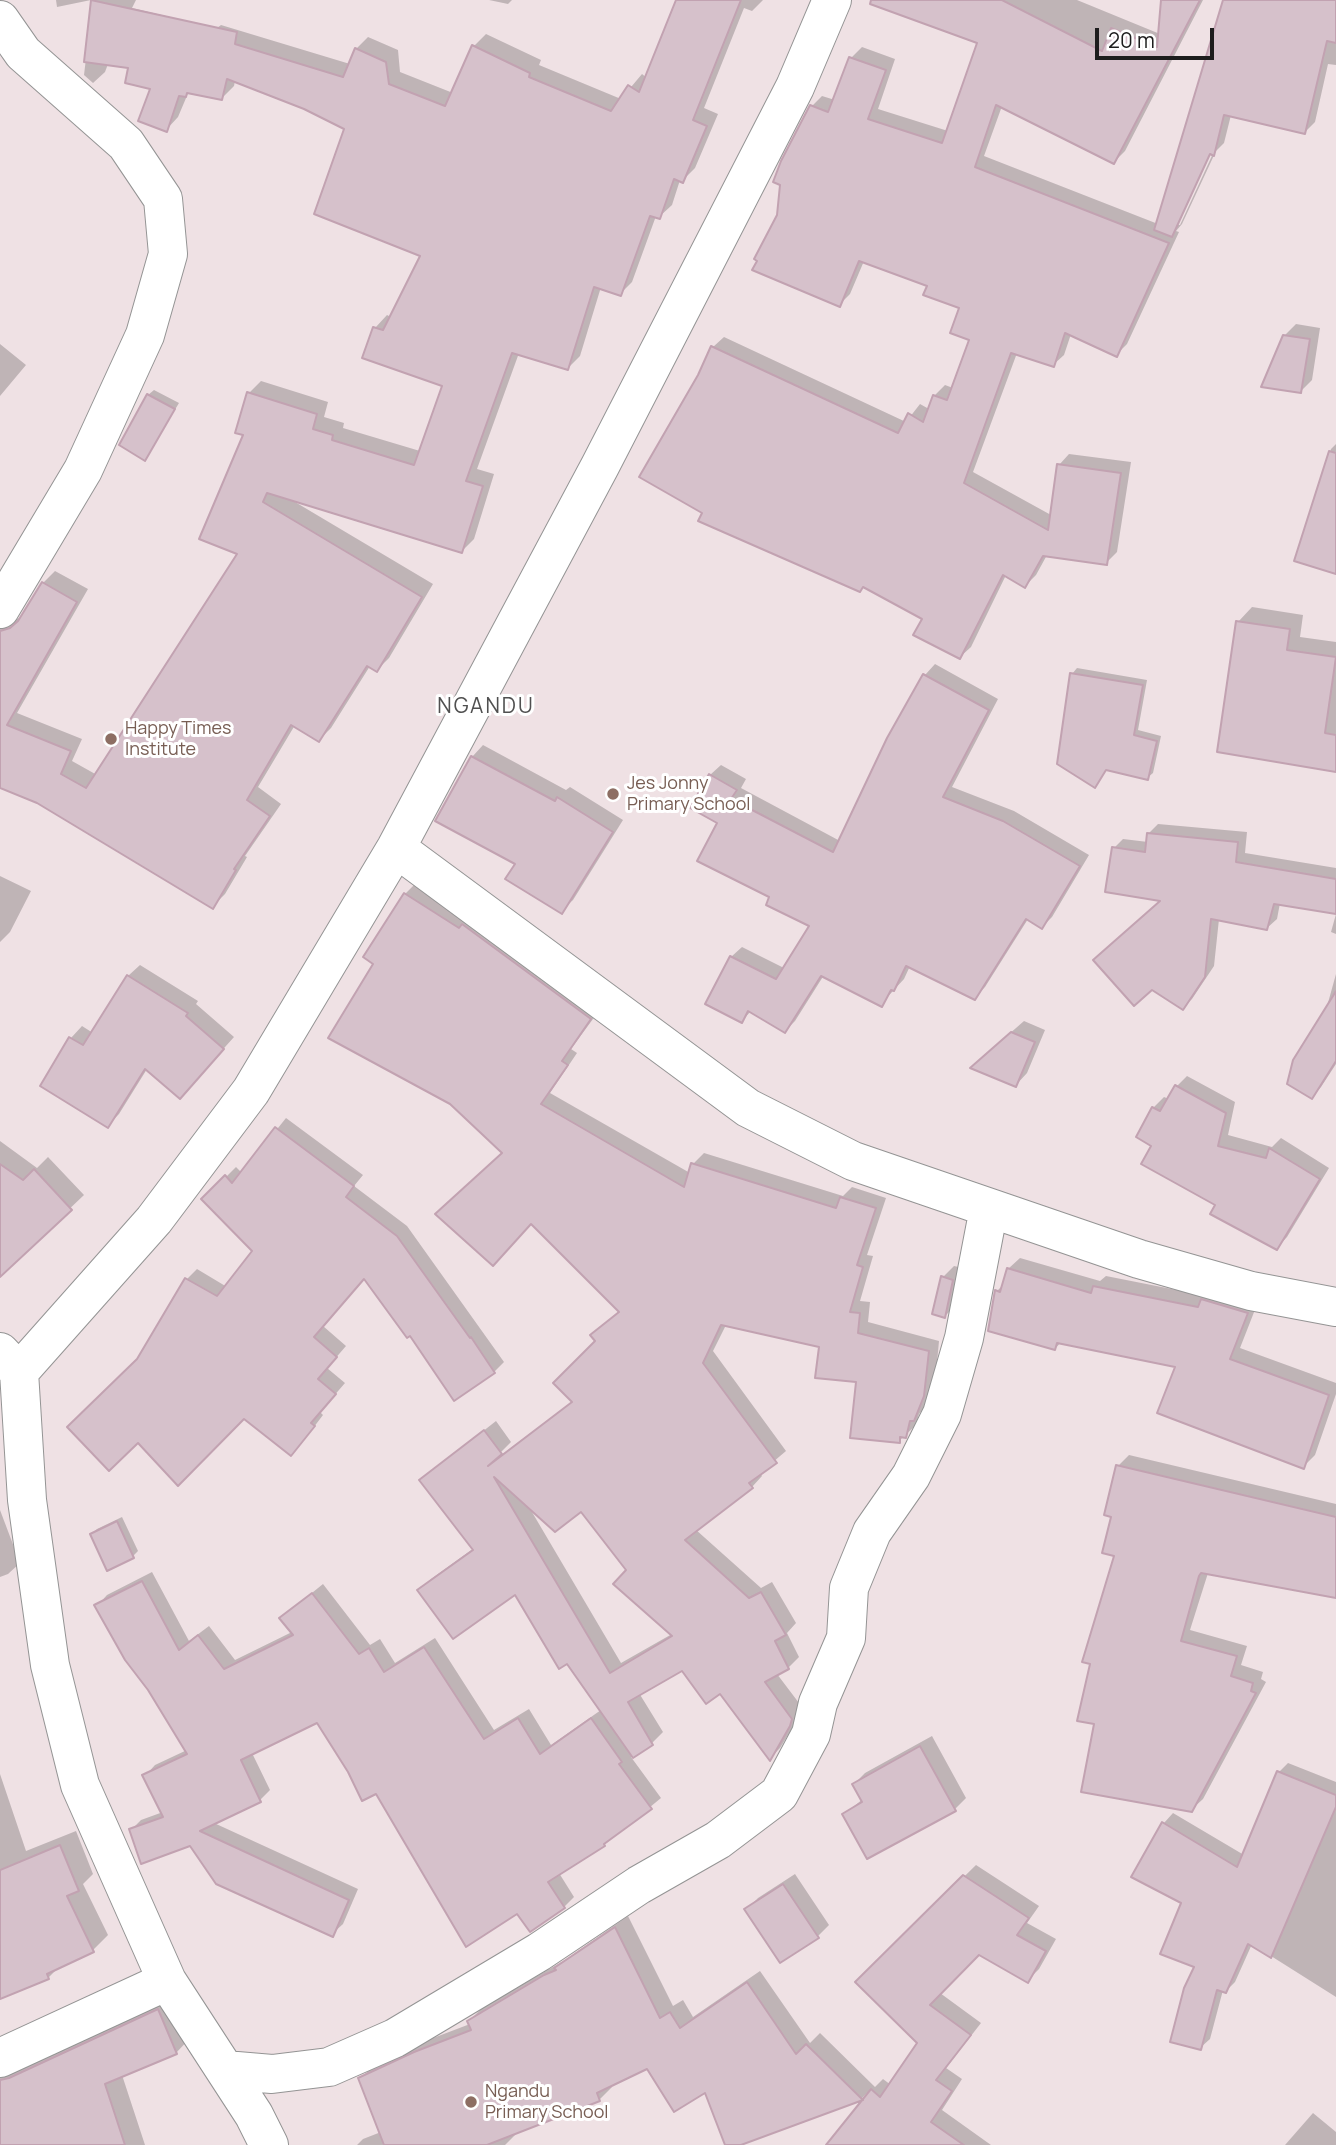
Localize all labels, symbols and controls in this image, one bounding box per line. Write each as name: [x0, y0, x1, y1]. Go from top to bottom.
scale bar: [1098, 14, 1217, 58]
text: 20 m: [1108, 26, 1155, 54]
district label: NGANDU: [438, 694, 534, 720]
place label: Happy Times Institute: [125, 718, 231, 760]
marker: Happy Times Institute: [103, 731, 119, 747]
place label: Jes Jonny Primary School: [627, 773, 751, 816]
marker: Jes Jonny Primary School: [605, 786, 621, 802]
place label: Ngandu Primary School: [485, 2081, 609, 2124]
marker: Ngandu Primary School: [463, 2094, 479, 2110]

